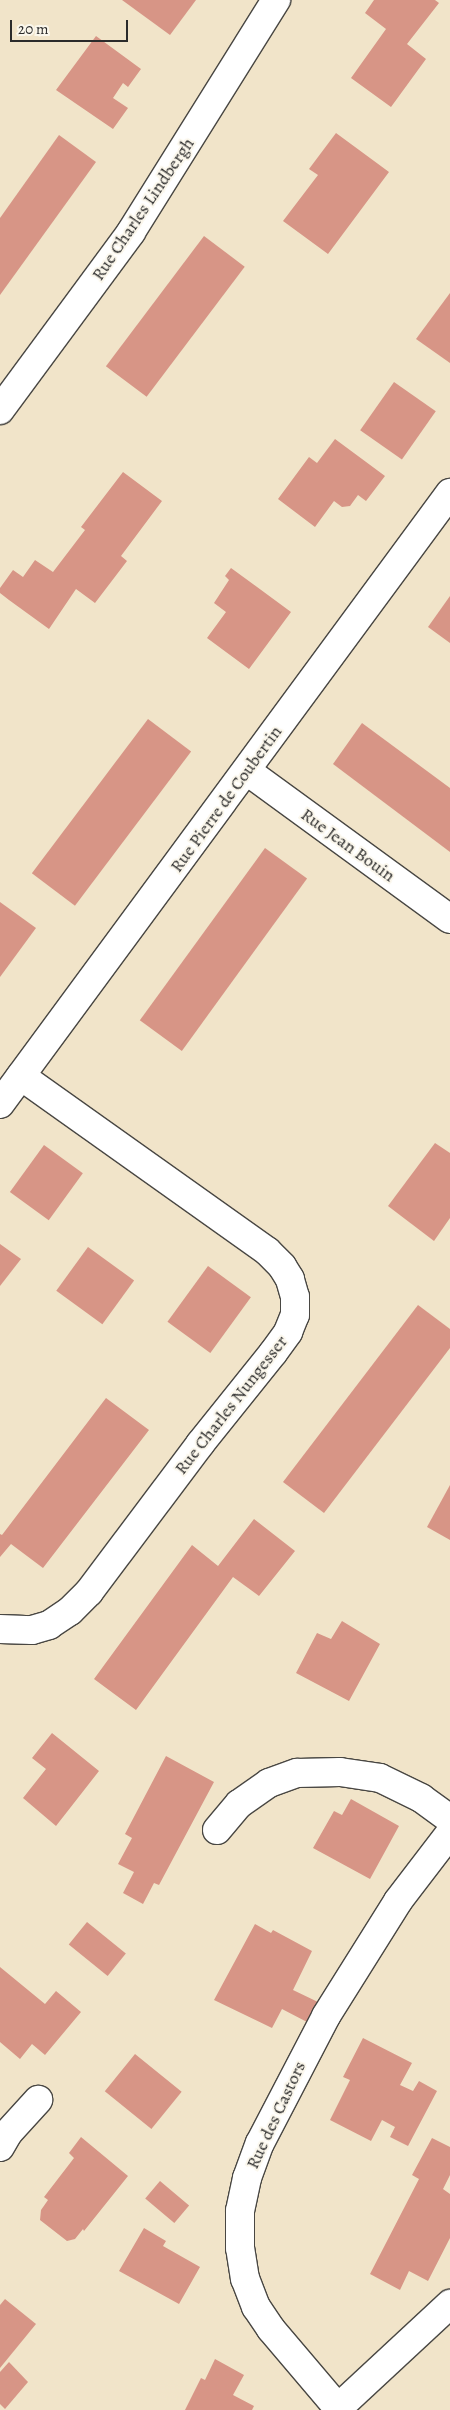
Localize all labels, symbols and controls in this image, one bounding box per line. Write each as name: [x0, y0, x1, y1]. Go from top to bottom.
scale bar: [12, 10, 130, 42]
text: 20 m: [18, 19, 49, 39]
street label: Rue Charles Lindbergh: [87, 133, 199, 285]
street label: Rue Pierre de Coubertin: [166, 722, 286, 876]
street label: Rue Jean Bouin: [297, 804, 399, 886]
street label: Rue Charles Nungesser: [170, 1331, 292, 1479]
street label: Rue des Castors: [242, 2058, 310, 2172]

